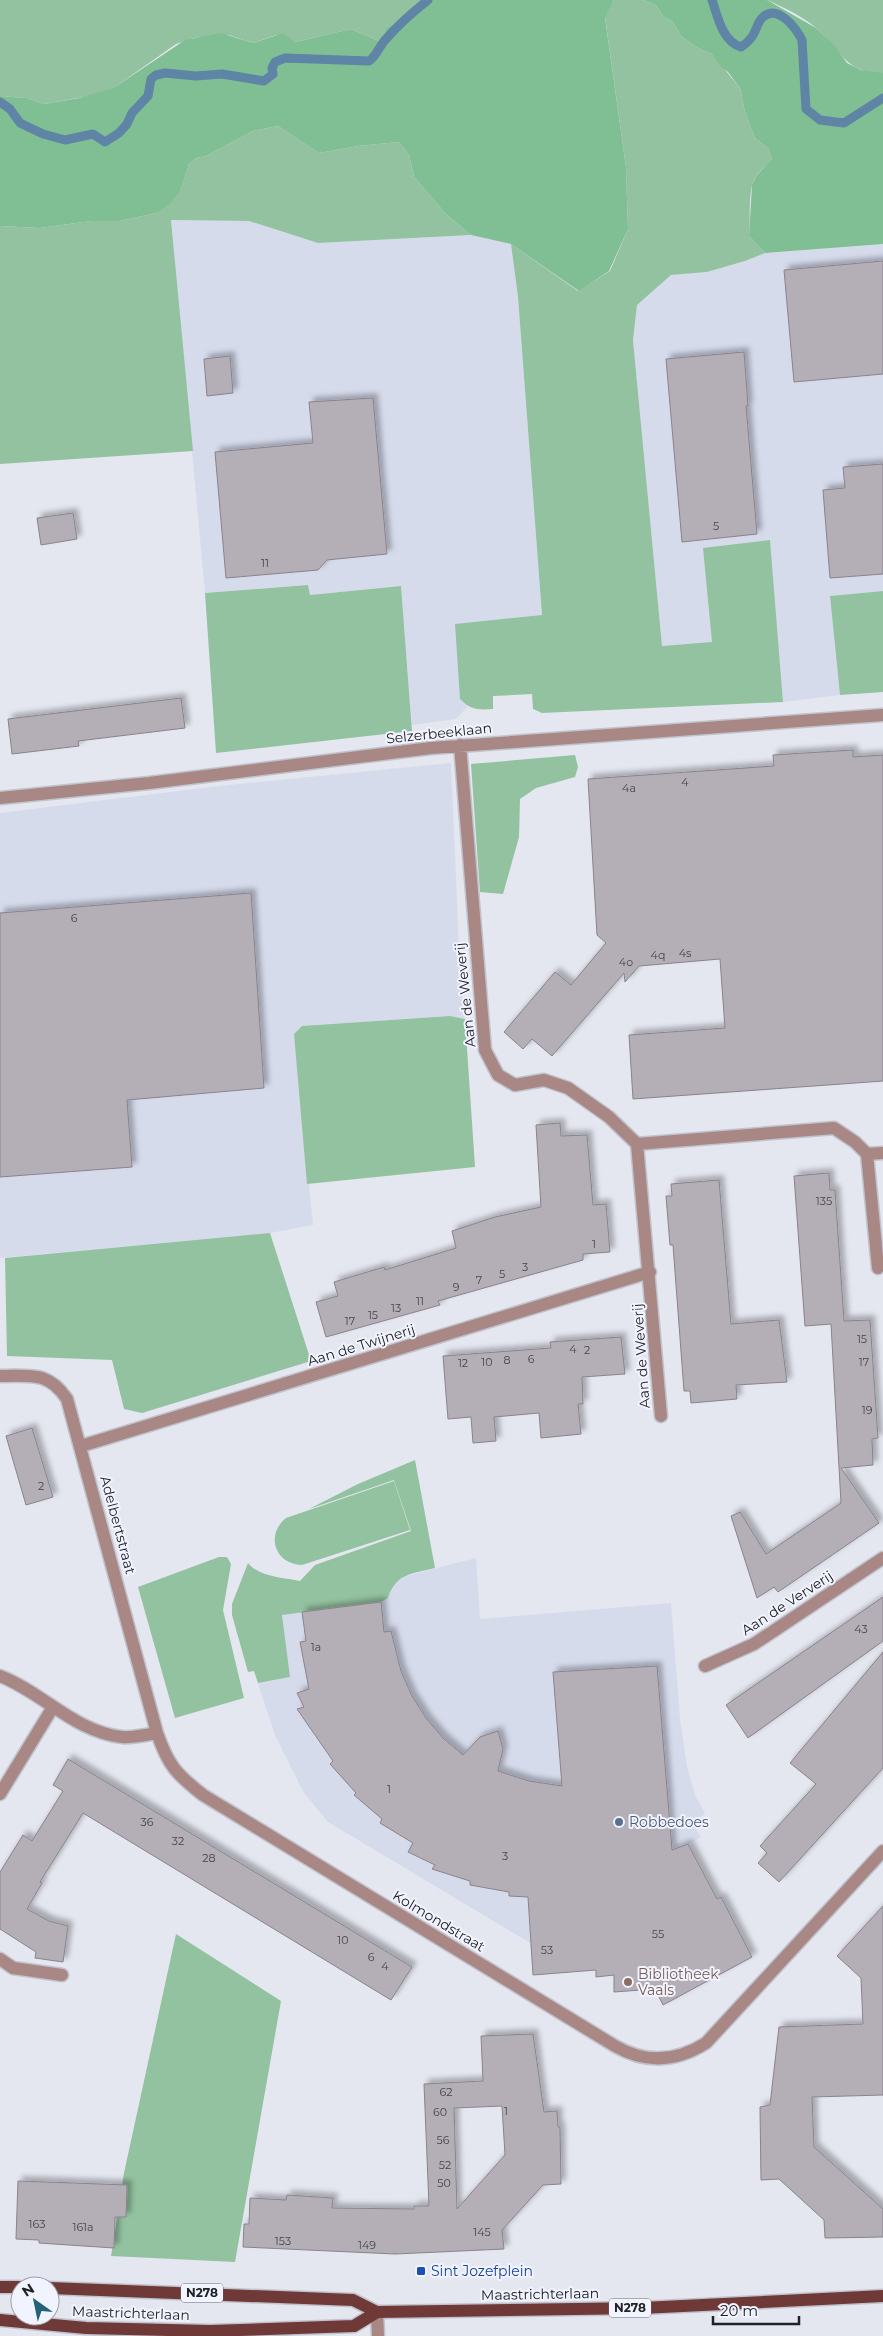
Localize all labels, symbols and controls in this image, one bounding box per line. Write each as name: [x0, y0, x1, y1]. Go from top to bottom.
house number: 5: [713, 519, 719, 533]
house number: 11: [261, 556, 269, 570]
street label: Selzerbeeklaan: [385, 718, 493, 748]
house number: 4: [681, 775, 689, 789]
house number: 4a: [622, 781, 636, 795]
house number: 6: [71, 911, 78, 925]
street label: Aan de Weverij: [451, 942, 479, 1048]
house number: 4s: [679, 946, 692, 960]
house number: 4q: [651, 948, 665, 962]
house number: 4o: [619, 955, 633, 969]
house number: 135: [816, 1194, 832, 1208]
house number: 1: [592, 1237, 596, 1251]
house number: 3: [522, 1260, 528, 1274]
house number: 5: [499, 1267, 505, 1281]
house number: 7: [476, 1273, 482, 1287]
house number: 9: [453, 1280, 460, 1294]
house number: 11: [416, 1294, 424, 1308]
house number: 13: [391, 1301, 401, 1315]
street label: Aan de Weverij: [628, 1303, 654, 1409]
house number: 15: [368, 1308, 378, 1322]
house number: 17: [345, 1314, 355, 1328]
street label: Aan de Twijnerij: [305, 1320, 417, 1370]
house number: 15: [857, 1332, 867, 1346]
house number: 4: [569, 1342, 577, 1356]
house number: 2: [584, 1343, 590, 1357]
house number: 6: [528, 1352, 535, 1366]
house number: 8: [503, 1353, 511, 1367]
house number: 10: [481, 1355, 493, 1369]
house number: 17: [859, 1355, 869, 1369]
house number: 12: [458, 1356, 468, 1370]
house number: 19: [862, 1403, 873, 1417]
street label: Adelbertstraat: [96, 1474, 140, 1576]
house number: 2: [38, 1479, 44, 1493]
street label: Aan de Ververij: [738, 1567, 836, 1639]
house number: 43: [854, 1622, 868, 1636]
house number: 1a: [311, 1640, 321, 1654]
house number: 1: [387, 1782, 391, 1796]
place label: Robbedoes: [629, 1813, 709, 1831]
house number: 36: [141, 1815, 154, 1829]
marker: Robbedoes: [613, 1816, 625, 1828]
house number: 32: [172, 1834, 184, 1848]
house number: 3: [502, 1849, 508, 1863]
house number: 28: [202, 1851, 216, 1865]
street label: Kolmondstraat: [390, 1886, 489, 1956]
house number: 55: [652, 1927, 664, 1941]
house number: 10: [337, 1933, 349, 1947]
house number: 53: [541, 1943, 553, 1957]
house number: 6: [368, 1950, 375, 1964]
house number: 4: [381, 1959, 389, 1973]
place label: Bibliotheek Vaals: [638, 1965, 719, 1999]
marker: Bibliotheek Vaals: [622, 1976, 634, 1988]
house number: 62: [440, 2085, 452, 2099]
house number: 1: [504, 2104, 508, 2118]
house number: 60: [433, 2105, 447, 2119]
house number: 56: [437, 2133, 450, 2147]
house number: 52: [439, 2158, 451, 2172]
house number: 50: [437, 2176, 451, 2190]
house number: 163: [29, 2217, 45, 2231]
house number: 161a: [72, 2220, 94, 2234]
house number: 145: [473, 2225, 491, 2239]
house number: 153: [275, 2234, 291, 2248]
house number: 149: [358, 2238, 376, 2252]
place label: Sint Jozefplein: [431, 2262, 533, 2280]
marker: Sint Jozefplein: [415, 2265, 427, 2277]
north arrow: [10, 2276, 60, 2326]
text: N: [18, 2279, 38, 2301]
road number: N278: [181, 2284, 223, 2302]
street label: Maastrichterlaan: [481, 2284, 599, 2304]
scale bar: [713, 2294, 799, 2326]
road number: N278: [609, 2298, 651, 2318]
text: 20 m: [720, 2301, 758, 2320]
street label: Maastrichterlaan: [72, 2302, 190, 2324]

